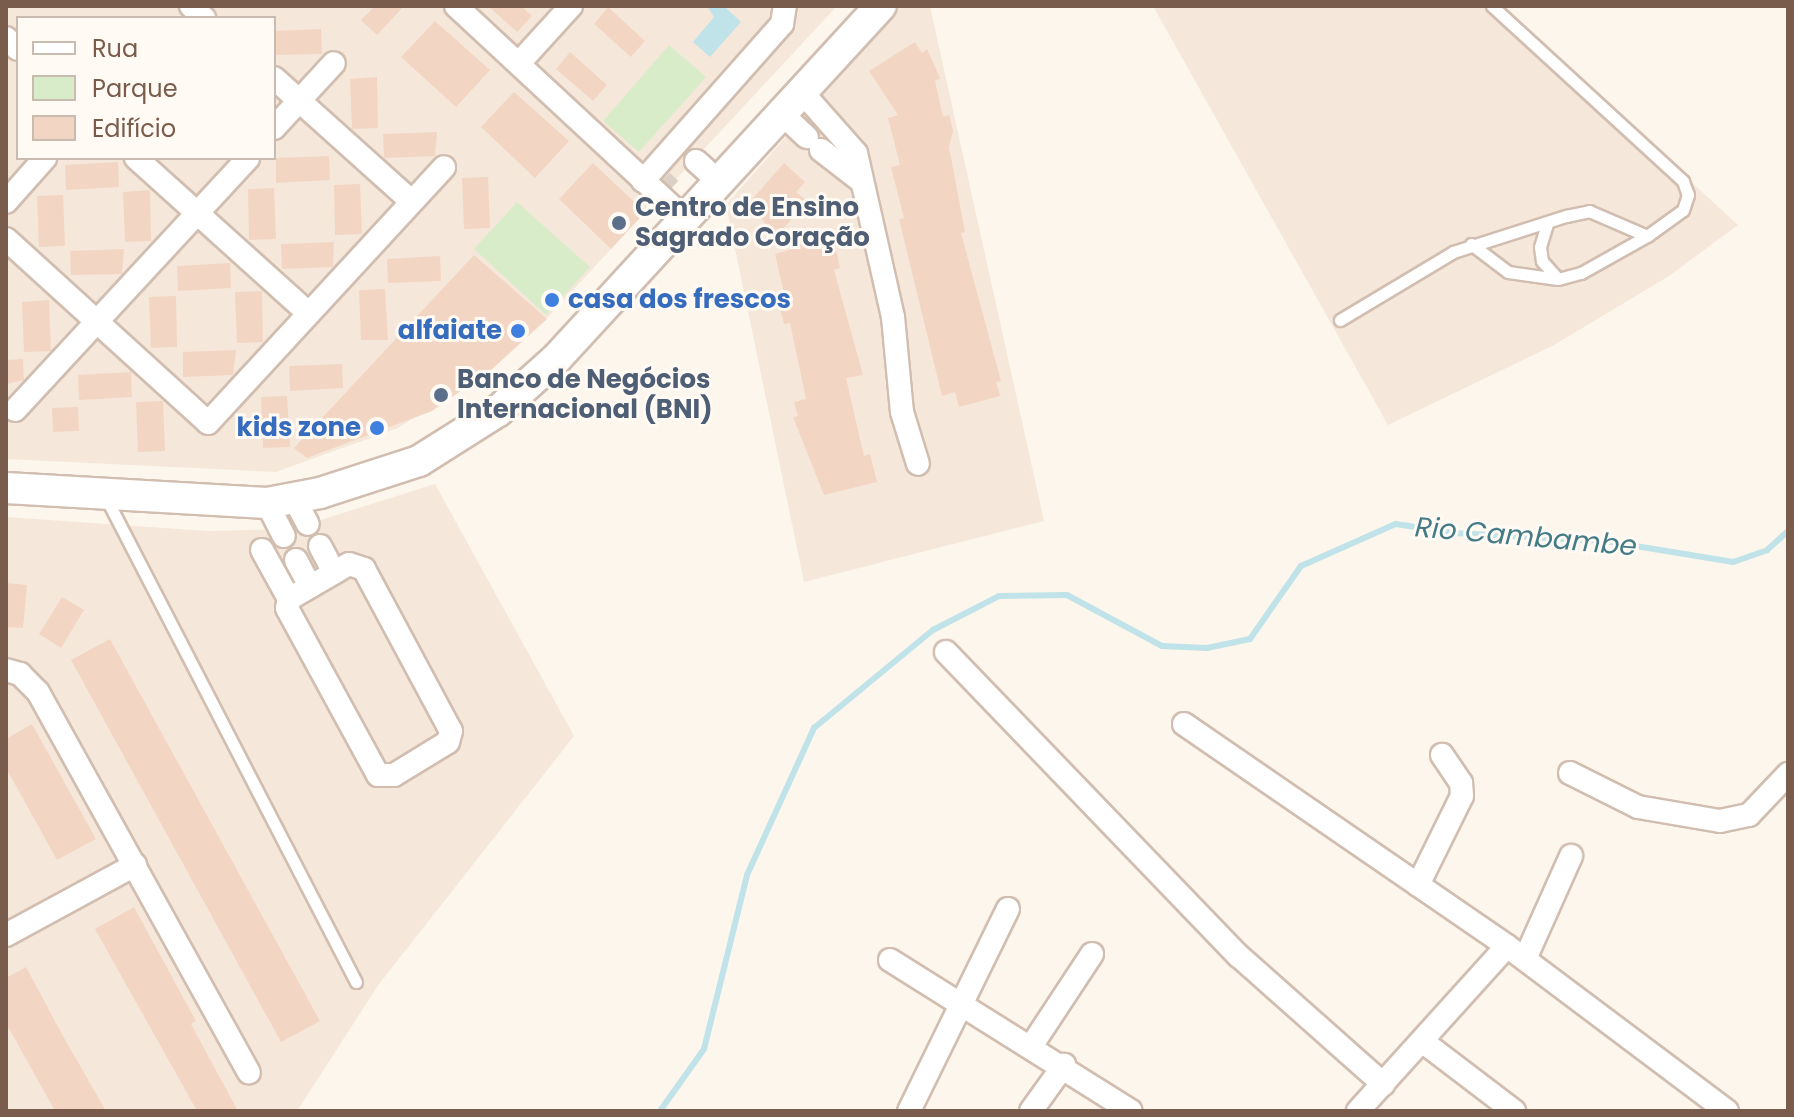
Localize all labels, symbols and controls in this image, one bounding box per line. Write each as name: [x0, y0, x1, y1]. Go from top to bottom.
legend: [16, 16, 276, 160]
text: Rua: [92, 32, 138, 65]
text: Parque: [92, 72, 178, 105]
text: Edifício: [92, 112, 176, 145]
place label: Centro de Ensino Sagrado Coração: [635, 192, 870, 254]
marker: Centro de Ensino Sagrado Coração: [610, 214, 628, 232]
place label: casa dos frescos: [568, 284, 791, 316]
marker: casa dos frescos: [543, 291, 561, 309]
place label: alfaiate: [398, 315, 502, 347]
marker: alfaiate: [509, 322, 527, 340]
place label: Banco de Negócios Internacional (BNI): [457, 364, 713, 426]
marker: Banco de Negócios Internacional (BNI): [432, 386, 450, 404]
place label: kids zone: [237, 412, 361, 444]
marker: kids zone: [368, 419, 386, 437]
water label: Rio Cambambe: [1414, 511, 1638, 563]

